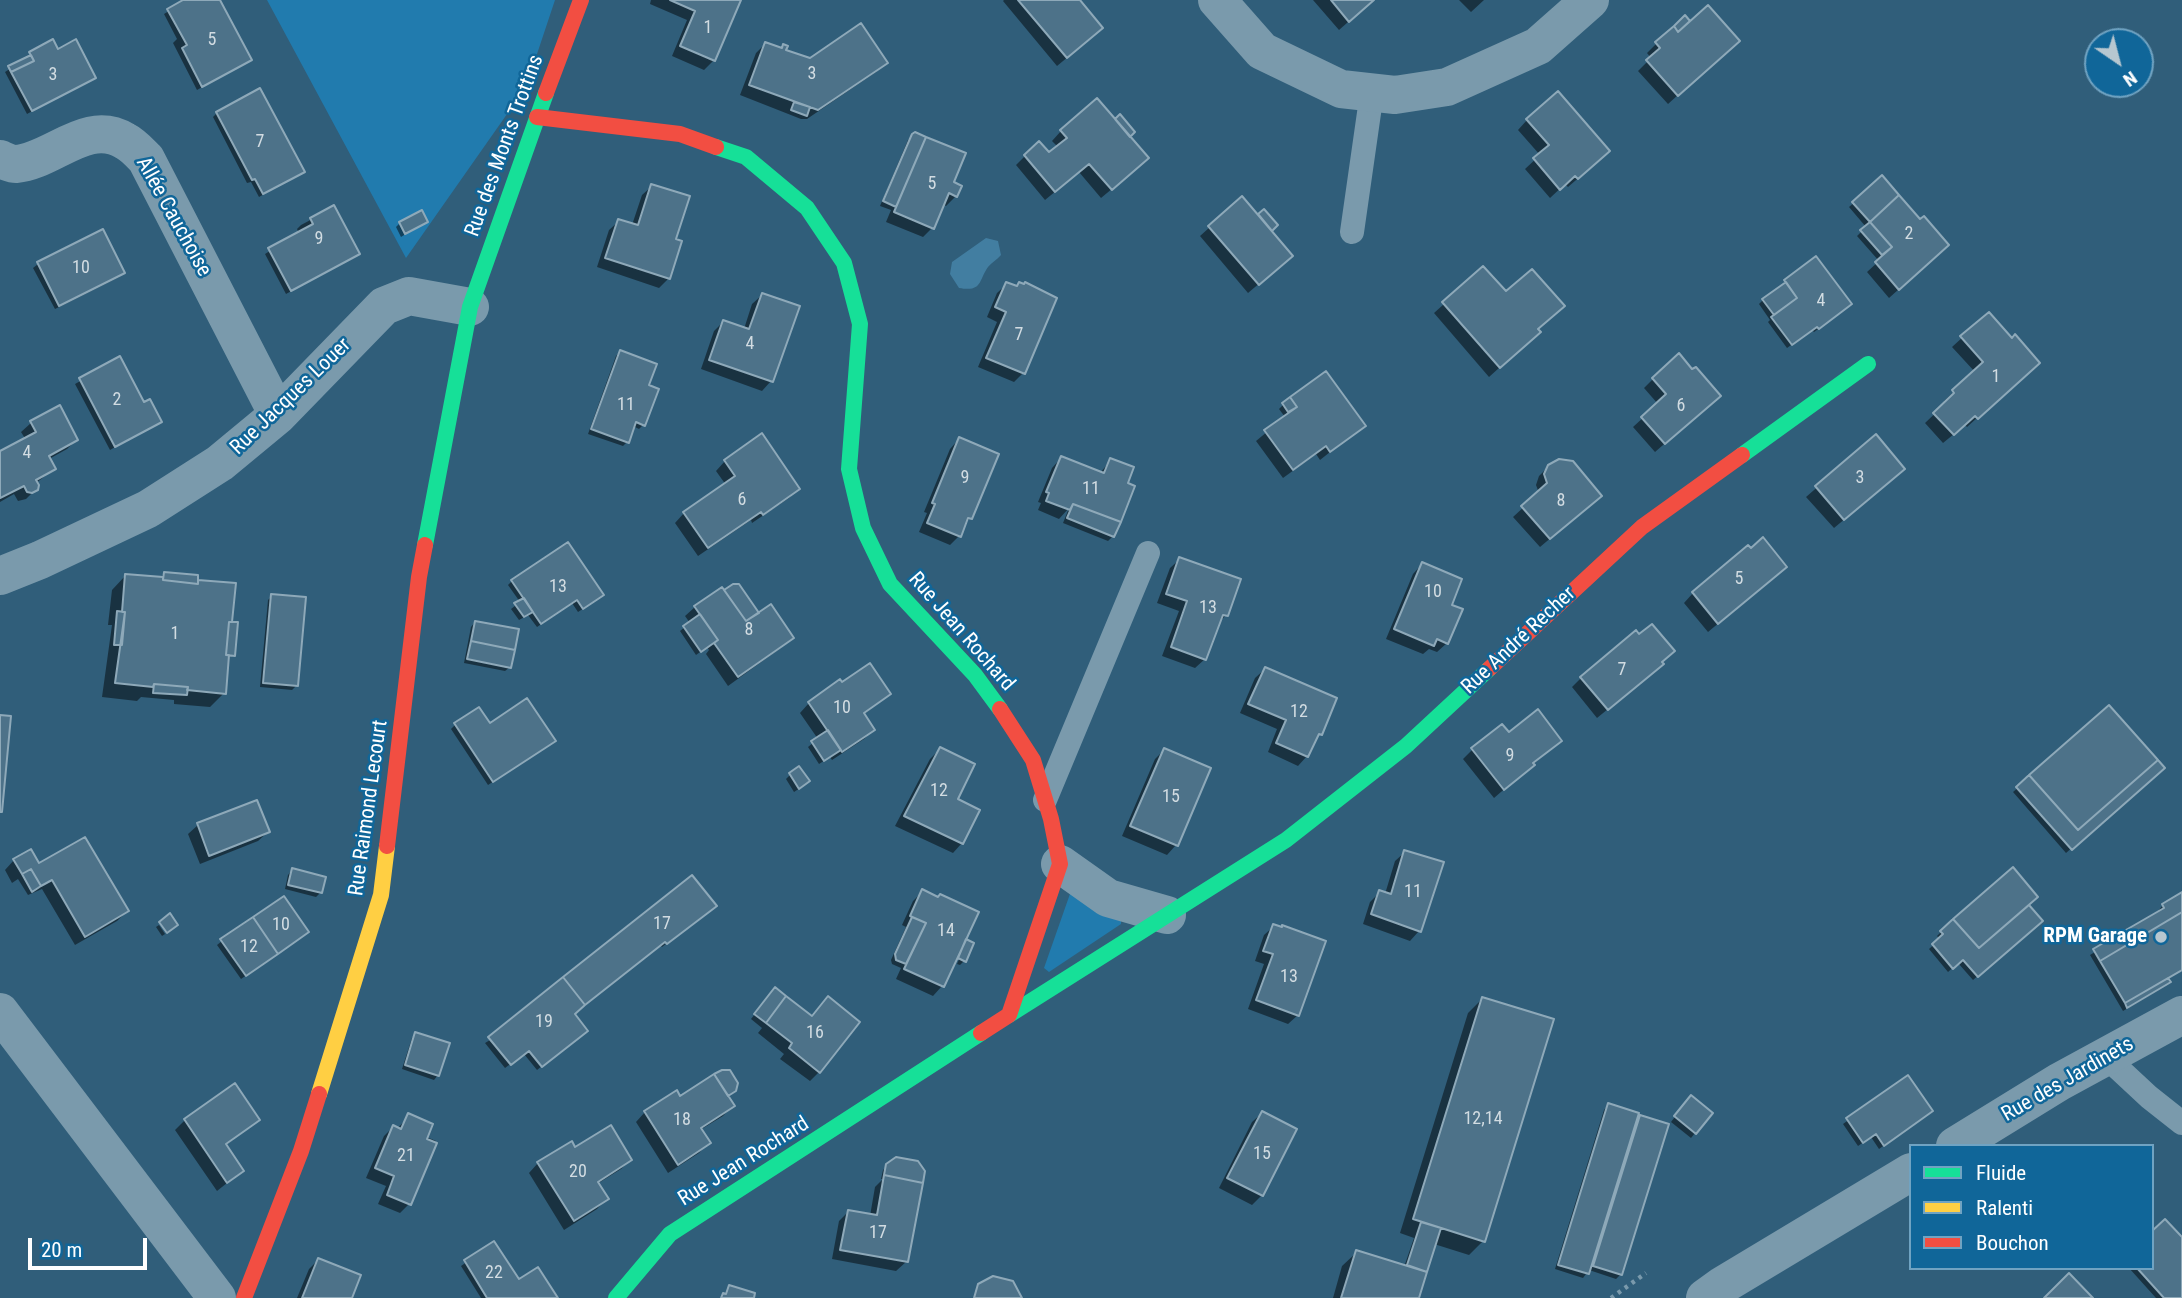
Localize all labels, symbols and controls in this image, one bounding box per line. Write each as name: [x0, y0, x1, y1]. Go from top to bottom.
house number: 1: [704, 17, 712, 39]
north arrow: [2084, 28, 2154, 98]
house number: 5: [208, 29, 216, 51]
street label: Rue des Monts Trottins: [460, 52, 550, 240]
house number: 3: [808, 63, 816, 85]
house number: 3: [49, 64, 57, 86]
text: N: [2119, 66, 2142, 92]
house number: 7: [256, 131, 264, 153]
street label: Allée Cauchoise: [130, 153, 216, 281]
house number: 5: [928, 173, 936, 195]
house number: 2: [1905, 223, 1913, 245]
house number: 9: [315, 228, 323, 250]
house number: 10: [72, 257, 90, 279]
house number: 4: [1817, 290, 1825, 312]
house number: 7: [1015, 324, 1023, 346]
street label: Rue Jacques Louer: [226, 333, 356, 461]
house number: 4: [746, 333, 754, 355]
house number: 1: [1992, 366, 2000, 388]
house number: 2: [113, 389, 121, 411]
house number: 11: [617, 394, 635, 416]
house number: 6: [1677, 395, 1685, 417]
house number: 4: [23, 442, 31, 464]
house number: 9: [961, 467, 969, 489]
house number: 3: [1856, 467, 1864, 489]
house number: 11: [1082, 478, 1100, 500]
house number: 6: [738, 489, 746, 511]
house number: 8: [1557, 490, 1565, 512]
street label: Rue Jean Rochard: [903, 567, 1019, 697]
house number: 5: [1735, 568, 1743, 590]
house number: 13: [549, 576, 567, 598]
house number: 10: [1424, 581, 1442, 603]
street label: Rue André Recher: [1457, 582, 1581, 700]
house number: 13: [1199, 597, 1217, 619]
house number: 8: [745, 619, 753, 641]
house number: 1: [171, 623, 179, 645]
house number: 7: [1618, 659, 1626, 681]
house number: 10: [833, 697, 851, 719]
house number: 12: [1290, 701, 1308, 723]
street label: Rue Raimond Lecourt: [344, 719, 394, 897]
house number: 9: [1506, 745, 1514, 767]
house number: 12: [930, 780, 948, 802]
house number: 15: [1162, 786, 1180, 808]
house number: 11: [1404, 881, 1422, 903]
house number: 17: [653, 913, 671, 935]
house number: 10: [272, 914, 290, 936]
house number: 14: [937, 920, 955, 942]
place label: RPM Garage: [2043, 924, 2147, 950]
marker: RPM Garage: [2153, 929, 2169, 945]
house number: 12: [240, 936, 258, 958]
house number: 13: [1280, 966, 1298, 988]
house number: 19: [535, 1011, 553, 1033]
house number: 16: [806, 1022, 824, 1044]
street label: Rue des Jardinets: [1998, 1032, 2138, 1128]
house number: 12,14: [1463, 1108, 1503, 1130]
house number: 18: [673, 1109, 691, 1131]
street label: Rue Jean Rochard: [674, 1112, 814, 1212]
house number: 15: [1253, 1143, 1271, 1165]
legend: [1909, 1144, 2154, 1270]
house number: 21: [397, 1145, 415, 1167]
house number: 20: [569, 1161, 587, 1183]
text: Fluide: [1976, 1161, 2026, 1185]
text: Ralenti: [1976, 1196, 2033, 1220]
house number: 17: [869, 1222, 887, 1244]
scale bar: [32, 1224, 150, 1268]
text: Bouchon: [1976, 1231, 2049, 1255]
text: 20 m: [41, 1238, 82, 1262]
house number: 22: [485, 1262, 503, 1284]

